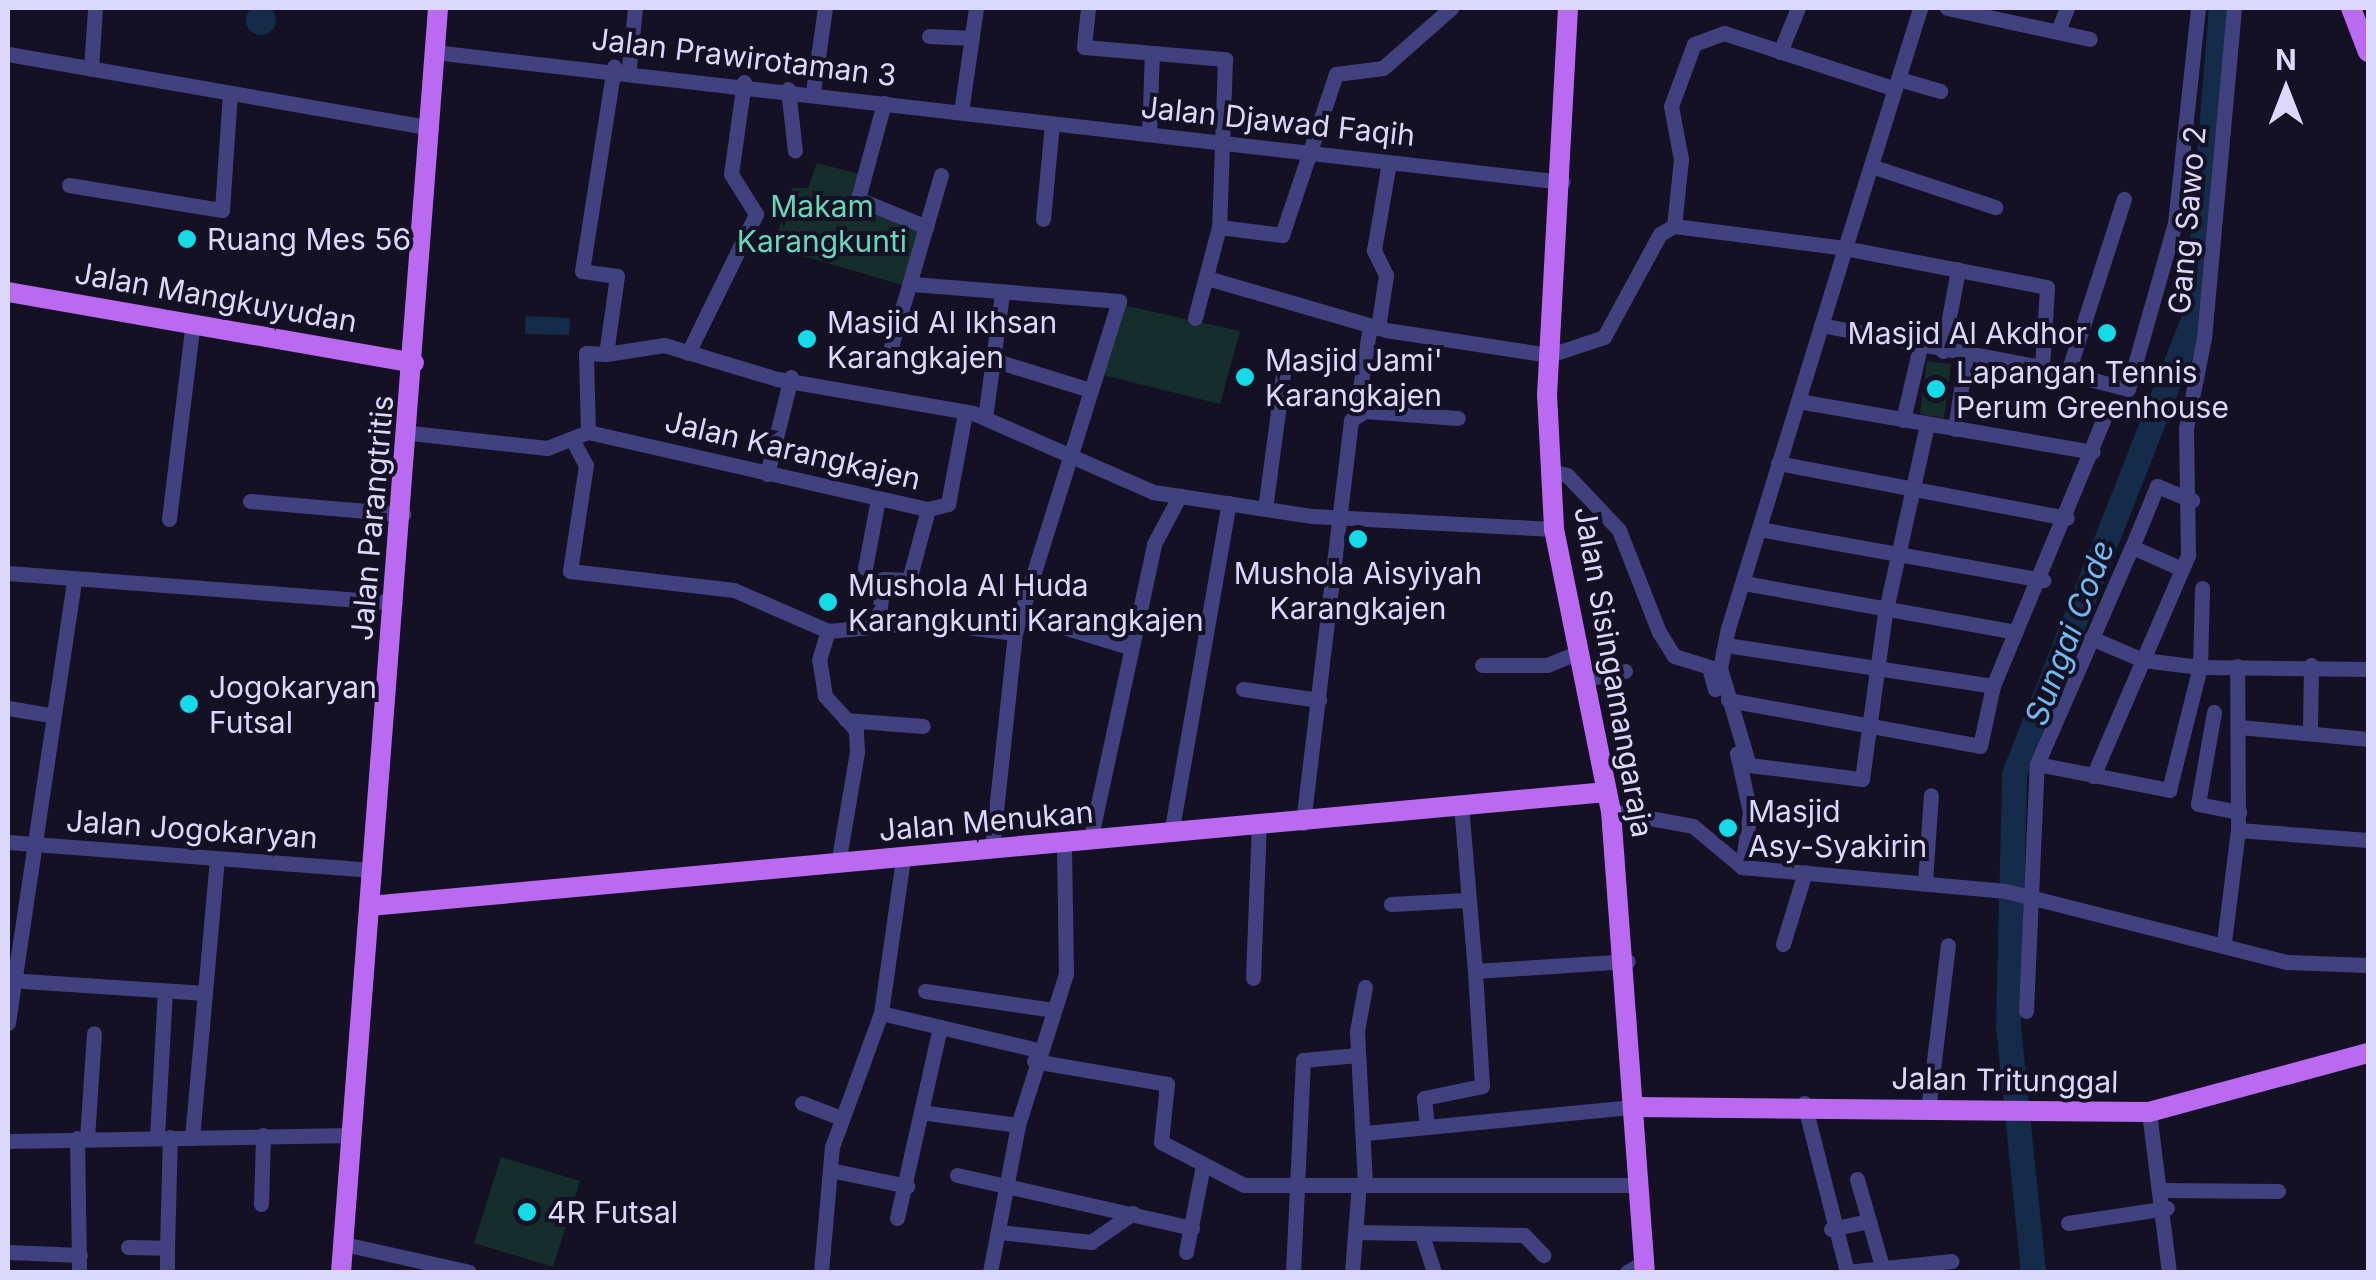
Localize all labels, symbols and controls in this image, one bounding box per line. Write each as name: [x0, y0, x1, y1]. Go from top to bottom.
street label: Jalan Prawirotaman 3: [590, 20, 898, 94]
north arrow: [2236, 40, 2336, 140]
text: N: [2275, 43, 2297, 77]
street label: Jalan Djawad Faqih: [1139, 89, 1417, 153]
street label: Gang Sawo 2: [2161, 124, 2213, 316]
park label: Makam Karangkunti: [737, 188, 907, 258]
place label: Ruang Mes 56: [207, 221, 411, 257]
marker: Ruang Mes 56: [176, 228, 198, 250]
street label: Jalan Mangkuyudan: [72, 254, 360, 340]
place label: Masjid Al Ikhsan Karangkajen: [827, 304, 1057, 374]
place label: Masjid Al Akdhor: [1848, 315, 2087, 351]
marker: Masjid Al Akdhor: [2096, 322, 2118, 344]
marker: Masjid Al Ikhsan Karangkajen: [796, 328, 818, 350]
place label: Masjid Jami' Karangkajen: [1265, 342, 1443, 412]
place label: Lapangan Tennis Perum Greenhouse: [1956, 354, 2229, 424]
marker: Masjid Jami' Karangkajen: [1234, 366, 1256, 388]
marker: Lapangan Tennis Perum Greenhouse: [1925, 378, 1947, 400]
street label: Jalan Parangtritis: [343, 394, 401, 642]
street label: Jalan Karangkajen: [662, 403, 924, 497]
street label: Jalan Sisingamangaraja: [1567, 504, 1661, 840]
marker: Mushola Aisyiyah Karangkajen: [1347, 528, 1369, 550]
water label: Sungai Code: [2017, 535, 2123, 731]
place label: Mushola Aisyiyah Karangkajen: [1234, 555, 1482, 626]
place label: Mushola Al Huda Karangkunti Karangkajen: [848, 567, 1204, 638]
marker: Mushola Al Huda Karangkunti Karangkajen: [817, 591, 839, 613]
place label: Jogokaryan Futsal: [209, 669, 377, 740]
marker: Jogokaryan Futsal: [178, 693, 200, 715]
place label: Masjid Asy-Syakirin: [1748, 793, 1927, 864]
street label: Jalan Menukan: [877, 794, 1095, 848]
street label: Jalan Jogokaryan: [65, 802, 319, 856]
marker: Masjid Asy-Syakirin: [1717, 817, 1739, 839]
street label: Jalan Tritunggal: [1891, 1060, 2119, 1100]
place label: 4R Futsal: [547, 1194, 678, 1230]
marker: 4R Futsal: [516, 1201, 538, 1223]

